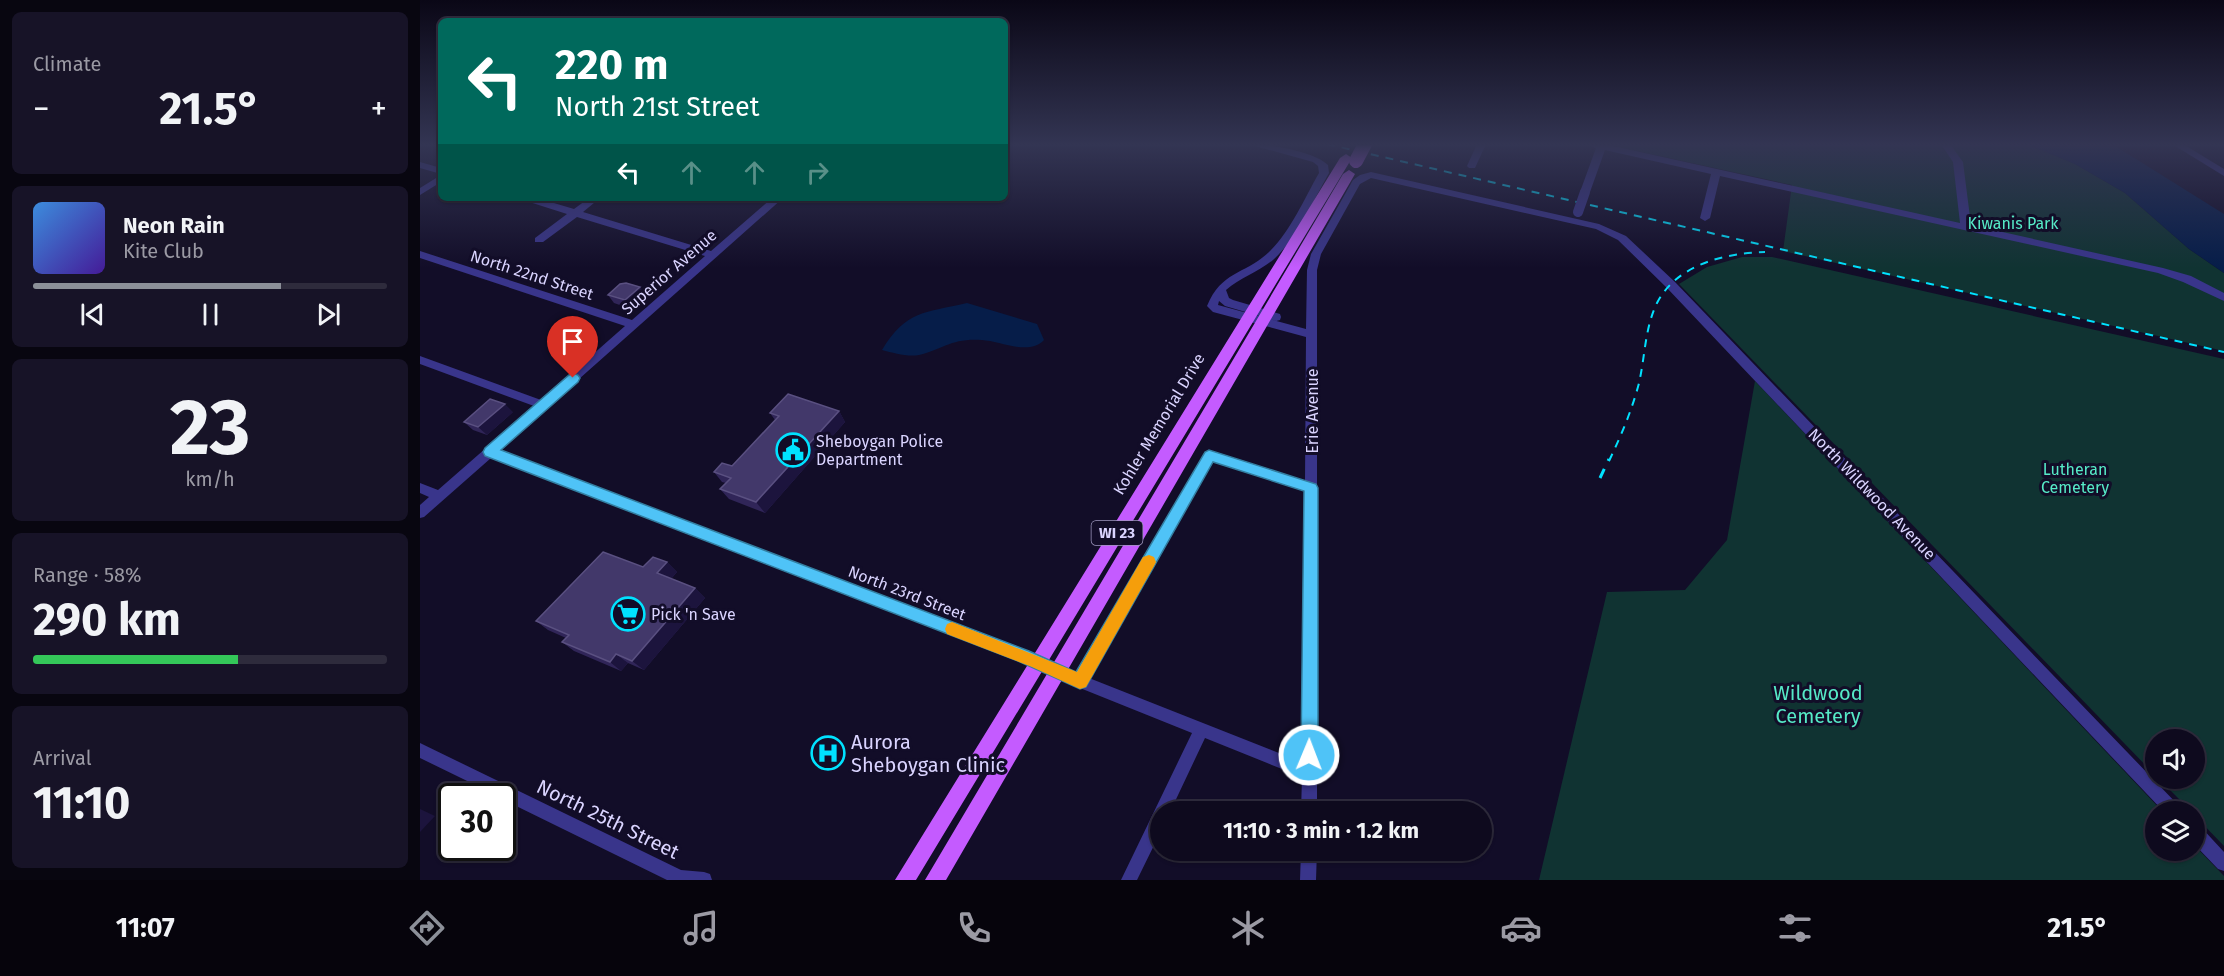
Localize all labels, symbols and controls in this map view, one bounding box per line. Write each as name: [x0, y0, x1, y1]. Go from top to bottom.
text: 220 m: [555, 40, 668, 90]
icon: left: [456, 42, 534, 120]
text: Climate: [33, 52, 101, 76]
text: 21.5°: [159, 82, 261, 136]
text: −: [33, 89, 50, 129]
text: +: [371, 89, 387, 129]
text: North 21st Street: [555, 91, 760, 123]
icon: left: [612, 156, 645, 189]
icon: ahead: [675, 156, 708, 189]
icon: ahead: [738, 156, 771, 189]
icon: right: [801, 156, 834, 189]
text: Neon Rain: [123, 212, 225, 239]
park label: Kiwanis Park: [1967, 214, 2059, 233]
street label: Superior Avenue: [618, 226, 720, 318]
text: Kite Club: [123, 239, 204, 263]
street label: North 22nd Street: [468, 246, 596, 304]
icon: previous: [76, 298, 109, 331]
icon: pause: [194, 298, 227, 331]
icon: next: [312, 298, 345, 331]
pin: [547, 316, 598, 378]
icon: arrive: [556, 325, 589, 358]
street label: Kohler Memorial Drive: [1109, 350, 1209, 498]
street label: Erie Avenue: [1303, 368, 1322, 454]
text: 23: [170, 381, 250, 475]
street label: North Wildwood Avenue: [1804, 425, 1940, 563]
public building icon: Sheboygan Police Department: [775, 432, 811, 468]
place label: Sheboygan Police Department: [816, 432, 943, 469]
park label: Lutheran Cemetery: [2041, 460, 2109, 497]
text: km/h: [185, 467, 235, 491]
road number: WI 23: [1092, 521, 1142, 545]
street label: North 23rd Street: [845, 562, 969, 624]
text: Range · 58%: [33, 563, 141, 587]
text: 290 km: [33, 593, 181, 647]
supermarket icon: Pick 'n Save: [610, 596, 646, 632]
place label: Pick 'n Save: [651, 605, 736, 624]
park label: Wildwood Cemetery: [1773, 681, 1863, 728]
position arrow: [1277, 723, 1341, 787]
map controls: [2145, 729, 2205, 861]
button: sound: [2145, 729, 2205, 789]
place label: Aurora Sheboygan Clinic: [851, 730, 1005, 777]
hospital icon: Aurora Sheboygan Clinic: [810, 735, 846, 771]
text: Arrival: [33, 746, 92, 770]
street label: North 25th Street: [533, 774, 684, 864]
text: 11:10: [33, 776, 130, 830]
speed limit sign: 30: [438, 783, 516, 861]
button: layers: [2145, 801, 2205, 861]
text: 11:10 · 3 min · 1.2 km: [1223, 817, 1419, 844]
icon: directions: [406, 907, 448, 949]
icon: music: [680, 907, 722, 949]
icon: phone: [953, 907, 995, 949]
icon: climate: [1227, 907, 1269, 949]
icon: car: [1500, 907, 1542, 949]
icon: filters: [1774, 907, 1816, 949]
text: 11:07: [116, 912, 175, 944]
text: 21.5°: [2047, 912, 2108, 944]

